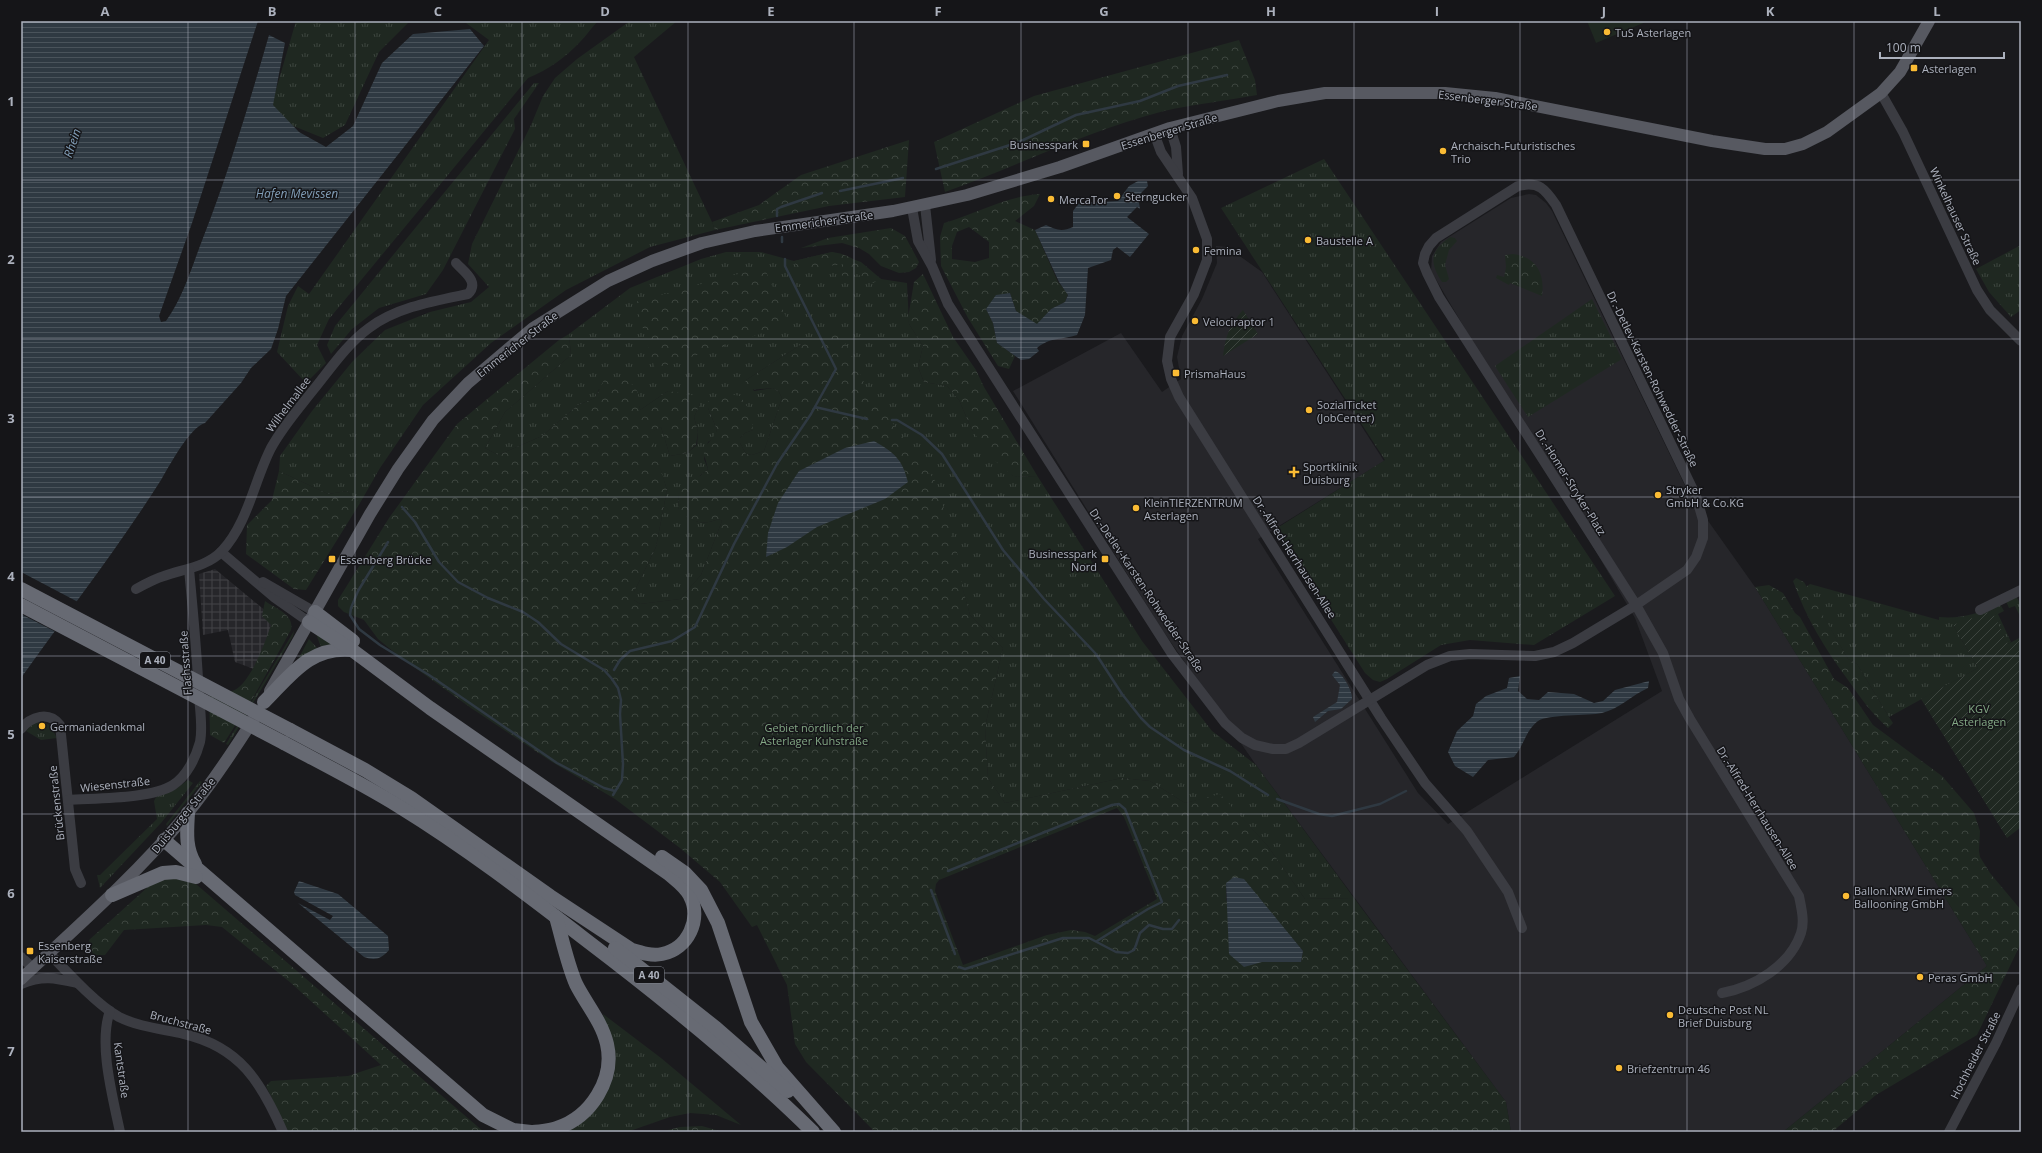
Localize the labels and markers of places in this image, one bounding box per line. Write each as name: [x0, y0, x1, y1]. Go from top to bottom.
place label: TuS Asterlagen: [1615, 25, 1691, 40]
marker: TuS Asterlagen: [1602, 27, 1612, 37]
place label: Asterlagen: [1922, 61, 1977, 76]
marker: Asterlagen: [1909, 63, 1919, 73]
place label: Businesspark: [1010, 137, 1078, 152]
place label: Archaisch-Futuristisches Trio: [1451, 138, 1575, 166]
marker: Businesspark: [1081, 139, 1091, 149]
marker: Archaisch-Futuristisches Trio: [1438, 146, 1448, 156]
place label: Sterngucker: [1125, 189, 1187, 204]
marker: Sterngucker: [1112, 191, 1122, 201]
place label: MercaTor: [1059, 192, 1109, 207]
marker: MercaTor: [1046, 194, 1056, 204]
place label: Baustelle A: [1316, 233, 1373, 248]
marker: Baustelle A: [1303, 235, 1313, 245]
place label: Femina: [1204, 243, 1242, 258]
marker: Femina: [1191, 245, 1201, 255]
place label: Velociraptor 1: [1203, 314, 1275, 329]
marker: Velociraptor 1: [1190, 316, 1200, 326]
place label: PrismaHaus: [1184, 366, 1246, 381]
marker: PrismaHaus: [1171, 368, 1181, 378]
place label: SozialTicket (JobCenter): [1317, 397, 1377, 425]
marker: SozialTicket (JobCenter): [1304, 405, 1314, 415]
place label: Sportklinik Duisburg: [1303, 459, 1358, 487]
marker: Sportklinik Duisburg: [1288, 466, 1300, 478]
place label: Stryker GmbH & Co.KG: [1666, 482, 1744, 510]
marker: Stryker GmbH & Co.KG: [1653, 490, 1663, 500]
place label: KleinTIERZENTRUM Asterlagen: [1144, 495, 1243, 523]
marker: KleinTIERZENTRUM Asterlagen: [1131, 503, 1141, 513]
place label: Businesspark Nord: [1029, 546, 1097, 574]
place label: Essenberg Brücke: [340, 552, 431, 567]
marker: Essenberg Brücke: [327, 554, 337, 564]
marker: Businesspark Nord: [1100, 554, 1110, 564]
place label: Germaniadenkmal: [50, 719, 145, 734]
marker: Germaniadenkmal: [37, 721, 47, 731]
place label: Ballon.NRW Eimers Ballooning GmbH: [1854, 883, 1952, 911]
marker: Ballon.NRW Eimers Ballooning GmbH: [1841, 891, 1851, 901]
place label: Essenberg Kaiserstraße: [38, 938, 102, 966]
marker: Essenberg Kaiserstraße: [25, 946, 35, 956]
place label: Peras GmbH: [1928, 970, 1993, 985]
marker: Peras GmbH: [1915, 972, 1925, 982]
place label: Deutsche Post NL Brief Duisburg: [1678, 1002, 1769, 1030]
marker: Deutsche Post NL Brief Duisburg: [1665, 1010, 1675, 1020]
place label: Briefzentrum 46: [1627, 1061, 1710, 1076]
marker: Briefzentrum 46: [1614, 1063, 1624, 1073]

